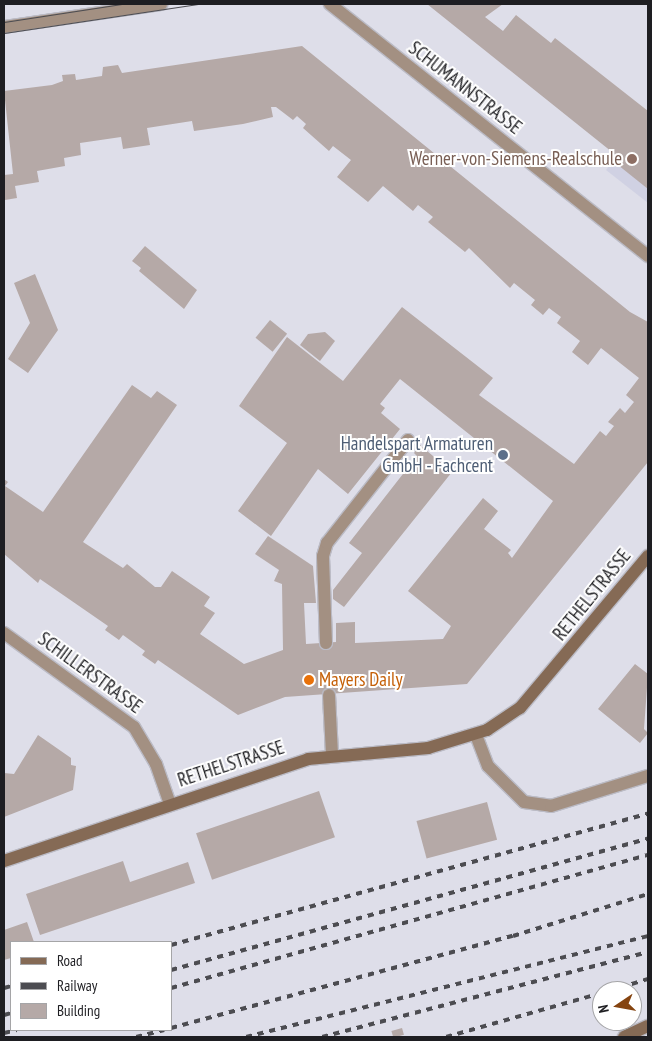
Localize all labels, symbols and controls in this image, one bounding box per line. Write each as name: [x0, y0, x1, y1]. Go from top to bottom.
street label: SCHUMANNSTRASSE: [404, 37, 526, 139]
place label: Werner-von-Siemens-Realschule: [410, 148, 622, 170]
marker: Werner-von-Siemens-Realschule: [626, 153, 638, 165]
place label: Handelspart Armaturen GmbH - Fachcent: [340, 433, 493, 477]
marker: Handelspart Armaturen GmbH - Fachcent: [497, 449, 509, 461]
street label: RETHELSTRASSE: [548, 545, 636, 645]
street label: SCHILLERSTRASSE: [33, 628, 147, 718]
place label: Mayers Daily: [319, 669, 403, 691]
marker: Mayers Daily: [303, 674, 315, 686]
street label: RETHELSTRASSE: [175, 736, 287, 792]
legend: [10, 941, 172, 1031]
text: Road: [57, 951, 83, 970]
text: Railway: [57, 976, 97, 995]
north arrow: [592, 981, 642, 1031]
text: Building: [57, 1001, 100, 1020]
text: N: [594, 1003, 613, 1014]

